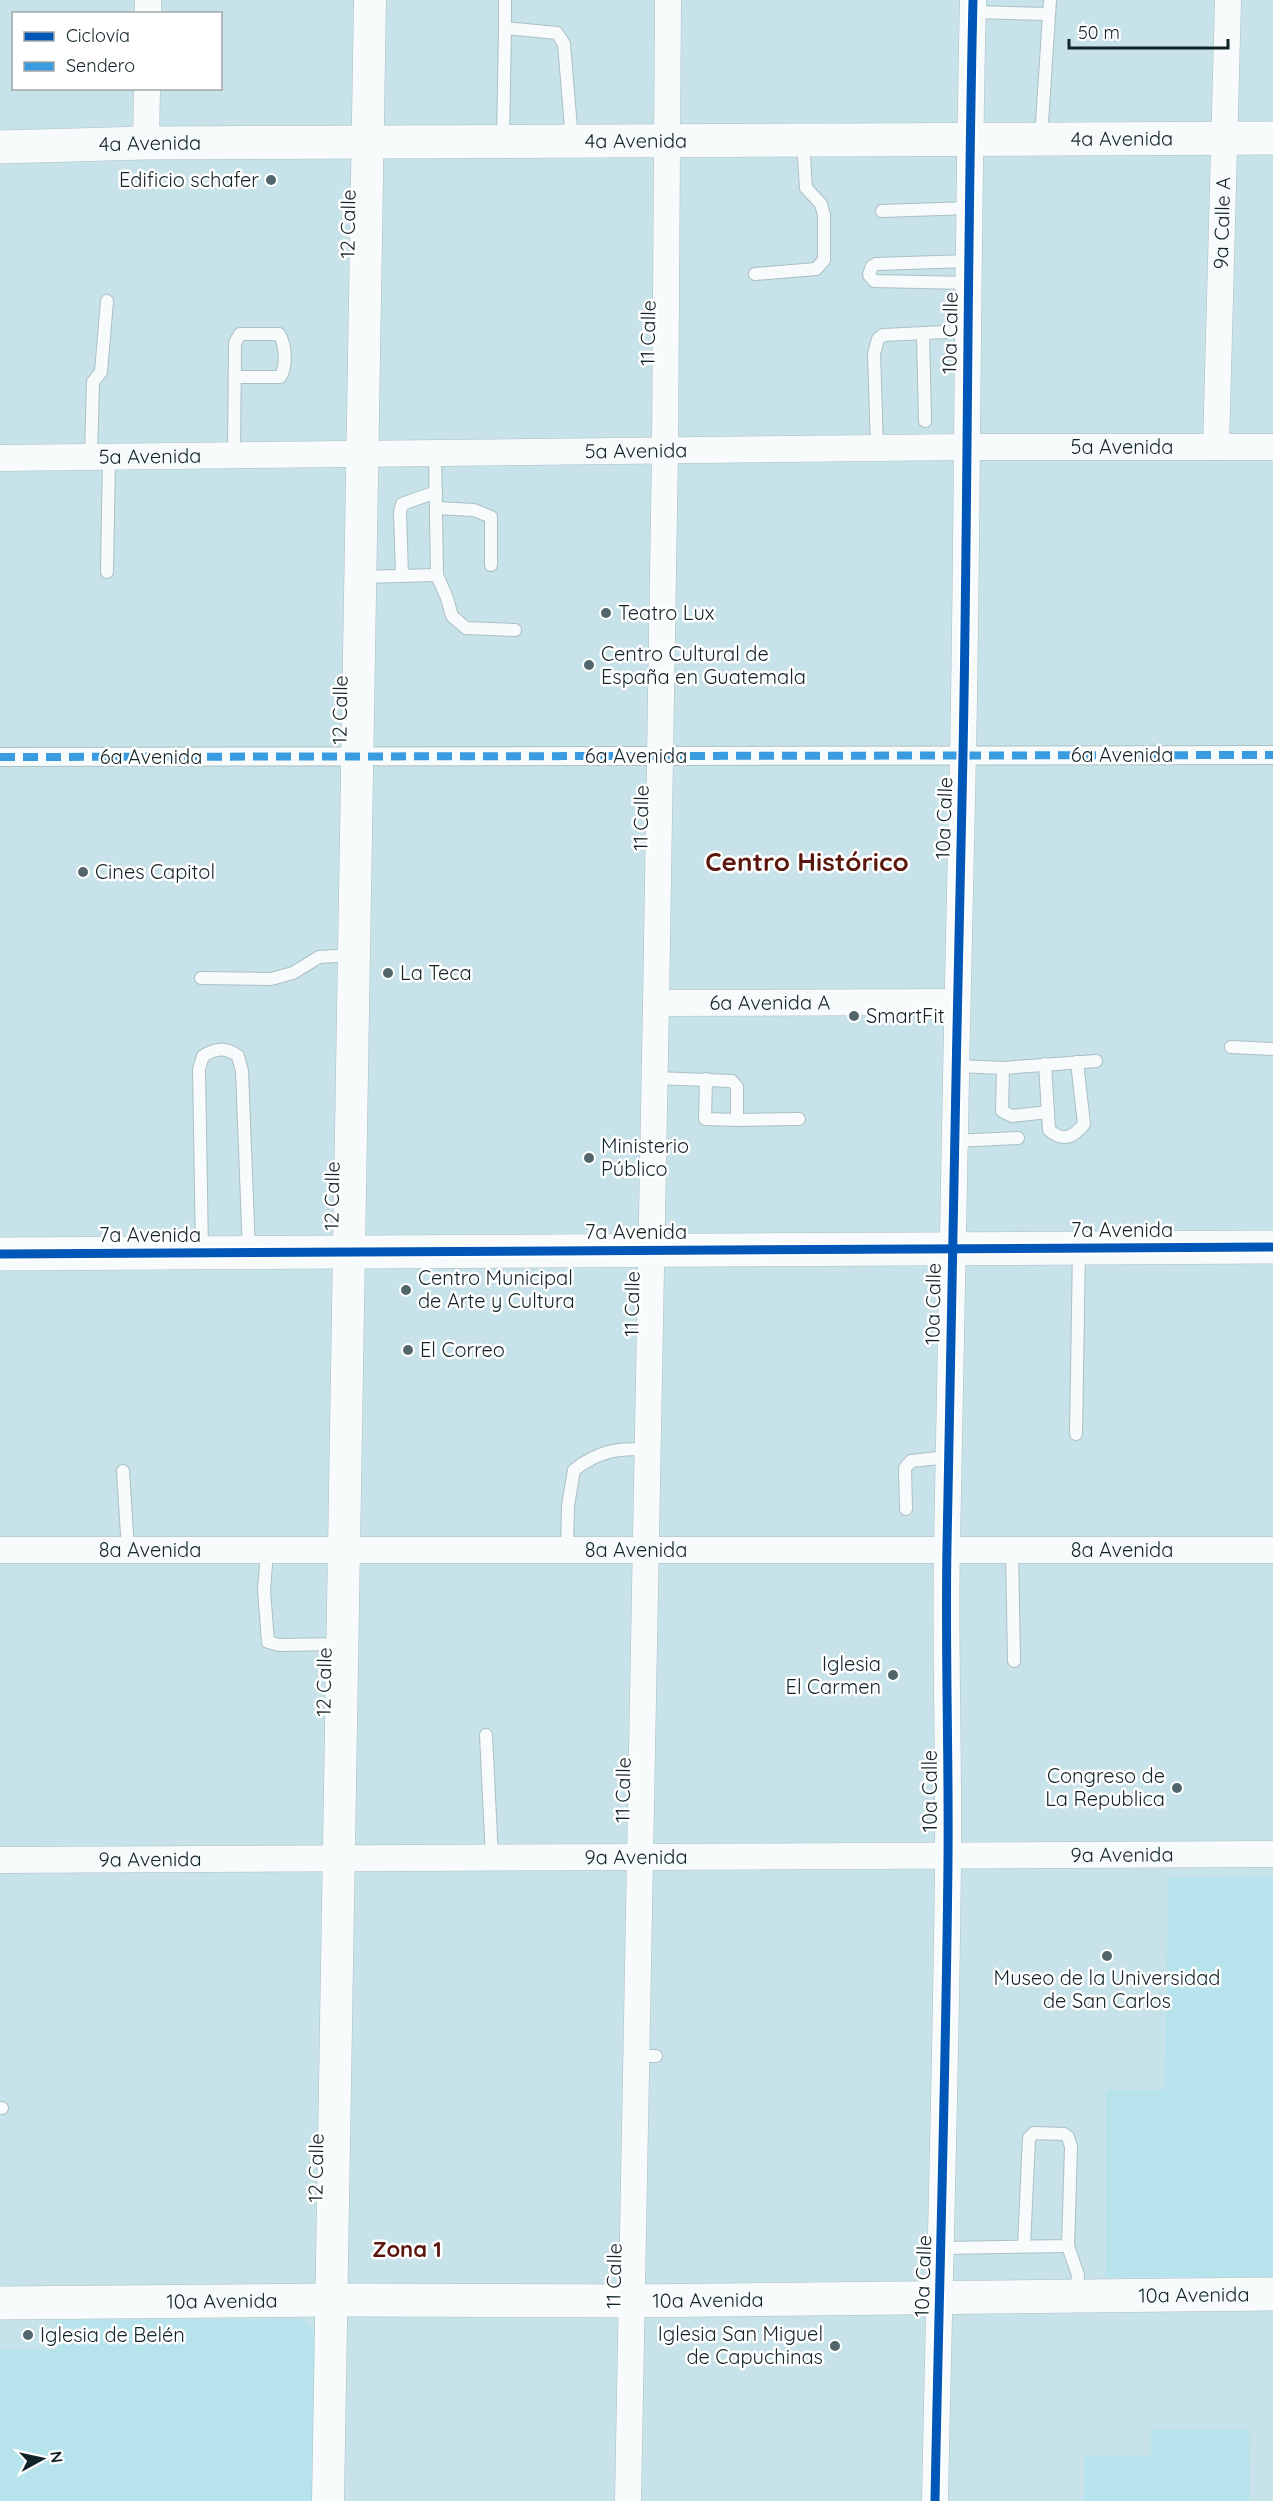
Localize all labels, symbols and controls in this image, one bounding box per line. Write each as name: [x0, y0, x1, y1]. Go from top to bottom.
legend: [12, 12, 222, 90]
scale bar: [1069, 12, 1228, 50]
text: 50 m: [1078, 21, 1120, 44]
text: Ciclovía: [66, 24, 130, 47]
text: Sendero: [66, 54, 135, 77]
street label: 4a Avenida: [1071, 125, 1173, 151]
street label: 4a Avenida: [585, 128, 687, 153]
street label: 4a Avenida: [98, 130, 201, 156]
place label: Edificio schafer: [119, 167, 259, 192]
marker: Edificio schafer: [264, 173, 278, 187]
street label: 9a Calle A: [1208, 176, 1235, 270]
street label: 12 Calle: [334, 189, 361, 259]
street label: 10a Calle: [936, 292, 963, 374]
street label: 11 Calle: [634, 300, 661, 366]
street label: 5a Avenida: [1071, 434, 1173, 459]
street label: 5a Avenida: [584, 437, 687, 463]
street label: 5a Avenida: [98, 443, 202, 469]
place label: Teatro Lux: [618, 600, 714, 625]
marker: Teatro Lux: [599, 606, 613, 620]
place label: Centro Cultural de España en Guatemala: [601, 641, 806, 689]
marker: Centro Cultural de España en Guatemala: [582, 658, 596, 672]
street label: 12 Calle: [326, 675, 353, 745]
street label: 6a Avenida: [1071, 742, 1173, 767]
street label: 6a Avenida: [585, 743, 687, 768]
street label: 6a Avenida: [100, 744, 202, 769]
street label: 10a Calle: [930, 776, 957, 860]
street label: 11 Calle: [627, 785, 654, 851]
district label: Centro Histórico: [705, 845, 909, 878]
place label: Cines Capitol: [95, 859, 215, 884]
marker: Cines Capitol: [76, 865, 90, 879]
place label: La Teca: [400, 960, 472, 985]
marker: La Teca: [381, 966, 395, 980]
street label: 6a Avenida A: [709, 989, 831, 1015]
place label: SmartFit: [866, 1003, 945, 1028]
marker: SmartFit: [847, 1009, 861, 1023]
place label: Ministerio Público: [601, 1133, 689, 1181]
marker: Ministerio Público: [582, 1151, 596, 1165]
street label: 12 Calle: [318, 1161, 345, 1231]
street label: 7a Avenida: [1071, 1217, 1173, 1242]
street label: 7a Avenida: [585, 1219, 687, 1244]
street label: 7a Avenida: [99, 1222, 201, 1247]
street label: 10a Calle: [919, 1263, 946, 1345]
place label: Centro Municipal de Arte y Cultura: [418, 1265, 575, 1313]
street label: 11 Calle: [618, 1271, 645, 1337]
marker: Centro Municipal de Arte y Cultura: [399, 1283, 413, 1297]
place label: El Correo: [420, 1337, 505, 1362]
marker: El Correo: [401, 1343, 415, 1357]
street label: 8a Avenida: [99, 1537, 201, 1562]
street label: 8a Avenida: [585, 1537, 687, 1562]
street label: 8a Avenida: [1071, 1537, 1173, 1562]
street label: 12 Calle: [310, 1647, 337, 1717]
place label: Iglesia El Carmen: [786, 1651, 881, 1699]
marker: Iglesia El Carmen: [886, 1668, 900, 1682]
street label: 10a Calle: [917, 1750, 942, 1832]
street label: 11 Calle: [609, 1757, 636, 1823]
place label: Congreso de La Republica: [1045, 1763, 1165, 1811]
marker: Congreso de La Republica: [1170, 1781, 1184, 1795]
street label: 9a Avenida: [1070, 1841, 1174, 1867]
street label: 9a Avenida: [584, 1844, 688, 1869]
street label: 9a Avenida: [98, 1846, 202, 1872]
marker: Museo de la Universidad de San Carlos: [1100, 1949, 1114, 1963]
place label: Museo de la Universidad de San Carlos: [994, 1965, 1220, 2013]
street label: 12 Calle: [302, 2133, 329, 2203]
street label: 10a Calle: [909, 2234, 936, 2318]
district label: Zona 1: [372, 2235, 442, 2263]
street label: 11 Calle: [600, 2243, 627, 2309]
street label: 10a Avenida: [1138, 2281, 1250, 2307]
street label: 10a Avenida: [166, 2287, 278, 2313]
street label: 10a Avenida: [652, 2287, 764, 2313]
place label: Iglesia San Miguel de Capuchinas: [658, 2321, 823, 2369]
place label: Iglesia de Belén: [40, 2322, 185, 2347]
marker: Iglesia de Belén: [21, 2328, 35, 2342]
marker: Iglesia San Miguel de Capuchinas: [828, 2339, 842, 2353]
north arrow: [12, 2429, 72, 2489]
text: N: [46, 2450, 68, 2464]

